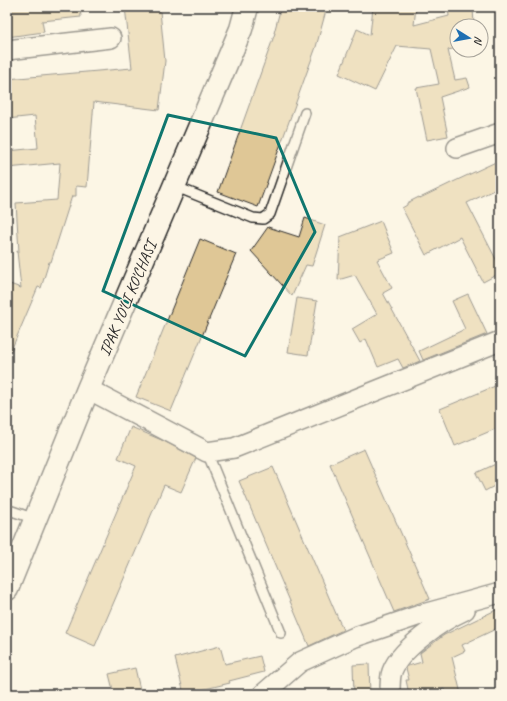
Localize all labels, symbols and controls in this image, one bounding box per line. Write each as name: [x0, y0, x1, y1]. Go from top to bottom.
north arrow: [449, 18, 489, 58]
text: N: [471, 35, 486, 47]
street label: IPAK YO'LI KO'CHASI: [95, 235, 163, 359]

